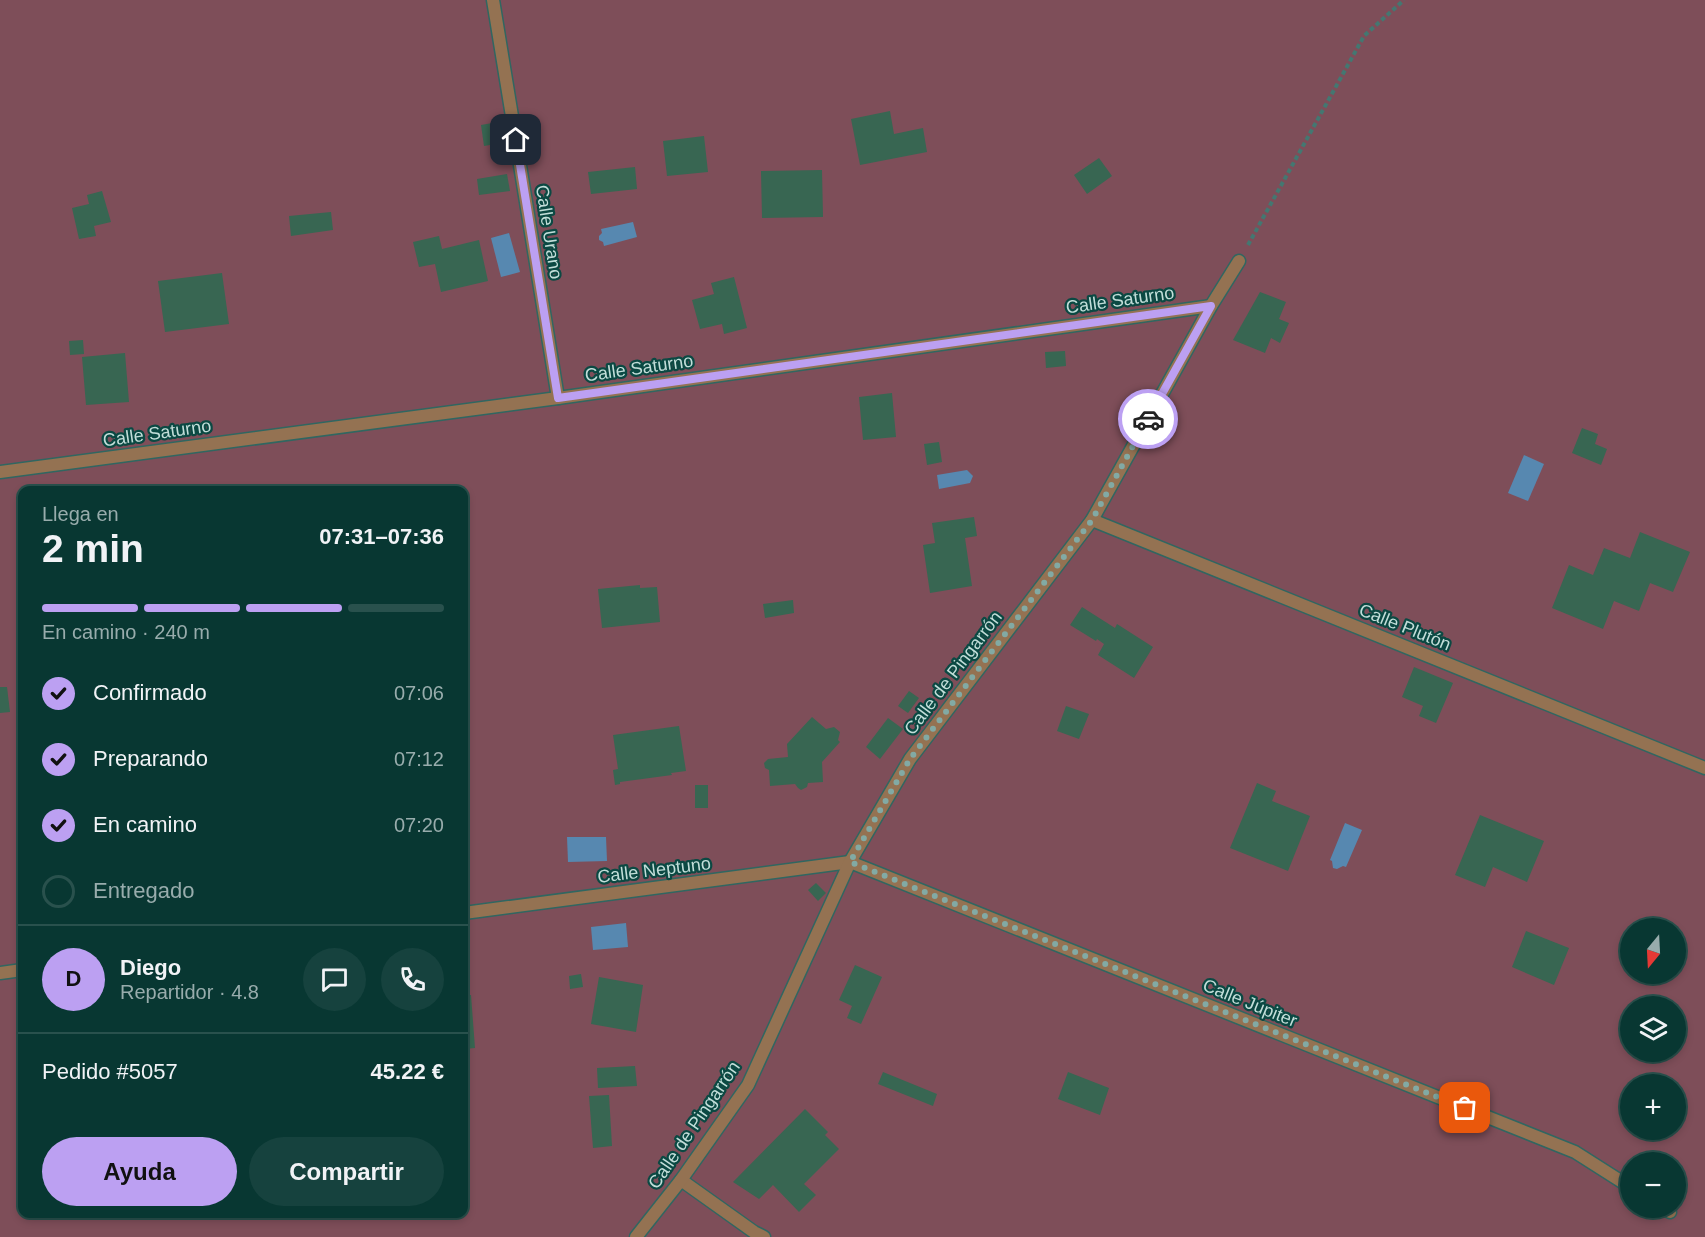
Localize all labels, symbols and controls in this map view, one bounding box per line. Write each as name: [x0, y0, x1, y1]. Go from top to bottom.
pin: [490, 114, 541, 165]
icon: home: [499, 123, 532, 156]
street label: Calle Urano: [532, 183, 566, 281]
street label: Calle Saturno: [1065, 283, 1175, 317]
street label: Calle Saturno: [584, 351, 694, 385]
courier: [1118, 389, 1178, 449]
icon: car: [1132, 403, 1165, 436]
street label: Calle Saturno: [102, 416, 212, 450]
text: Llega en: [42, 503, 119, 525]
text: 07:31–07:36: [319, 524, 444, 549]
text: 2 min: [42, 527, 144, 570]
street label: Calle Plutón: [1356, 600, 1454, 654]
street label: Calle de Pingarrón: [900, 607, 1006, 739]
text: En camino · 240 m: [42, 621, 210, 643]
icon: check: [42, 677, 75, 710]
text: Confirmado: [93, 680, 207, 705]
text: 07:06: [394, 682, 444, 704]
icon: check: [42, 743, 75, 776]
text: Preparando: [93, 746, 208, 771]
text: 07:12: [394, 748, 444, 770]
icon: check: [42, 809, 75, 842]
text: En camino: [93, 812, 197, 837]
text: 07:20: [394, 814, 444, 836]
street label: Calle Neptuno: [596, 853, 712, 887]
text: Entregado: [93, 878, 195, 903]
north arrow: [1620, 918, 1686, 984]
map controls: [1620, 918, 1686, 1218]
button: chat: [303, 948, 366, 1011]
button: phone: [381, 948, 444, 1011]
text: Diego: [120, 955, 181, 980]
text: D: [66, 966, 81, 991]
street label: Calle Júpiter: [1200, 975, 1300, 1031]
text: Repartidor · 4.8: [120, 981, 259, 1003]
button: layers: [1620, 996, 1686, 1062]
street label: Calle de Pingarrón: [644, 1058, 744, 1192]
text: Pedido #5057: [42, 1059, 178, 1084]
text: 45.22 €: [371, 1059, 444, 1084]
button: +: [1620, 1074, 1686, 1140]
pin: [1439, 1082, 1490, 1133]
icon: bag: [1448, 1091, 1481, 1124]
button: Ayuda: [42, 1137, 237, 1206]
button: Compartir: [249, 1137, 444, 1206]
button: −: [1620, 1152, 1686, 1218]

